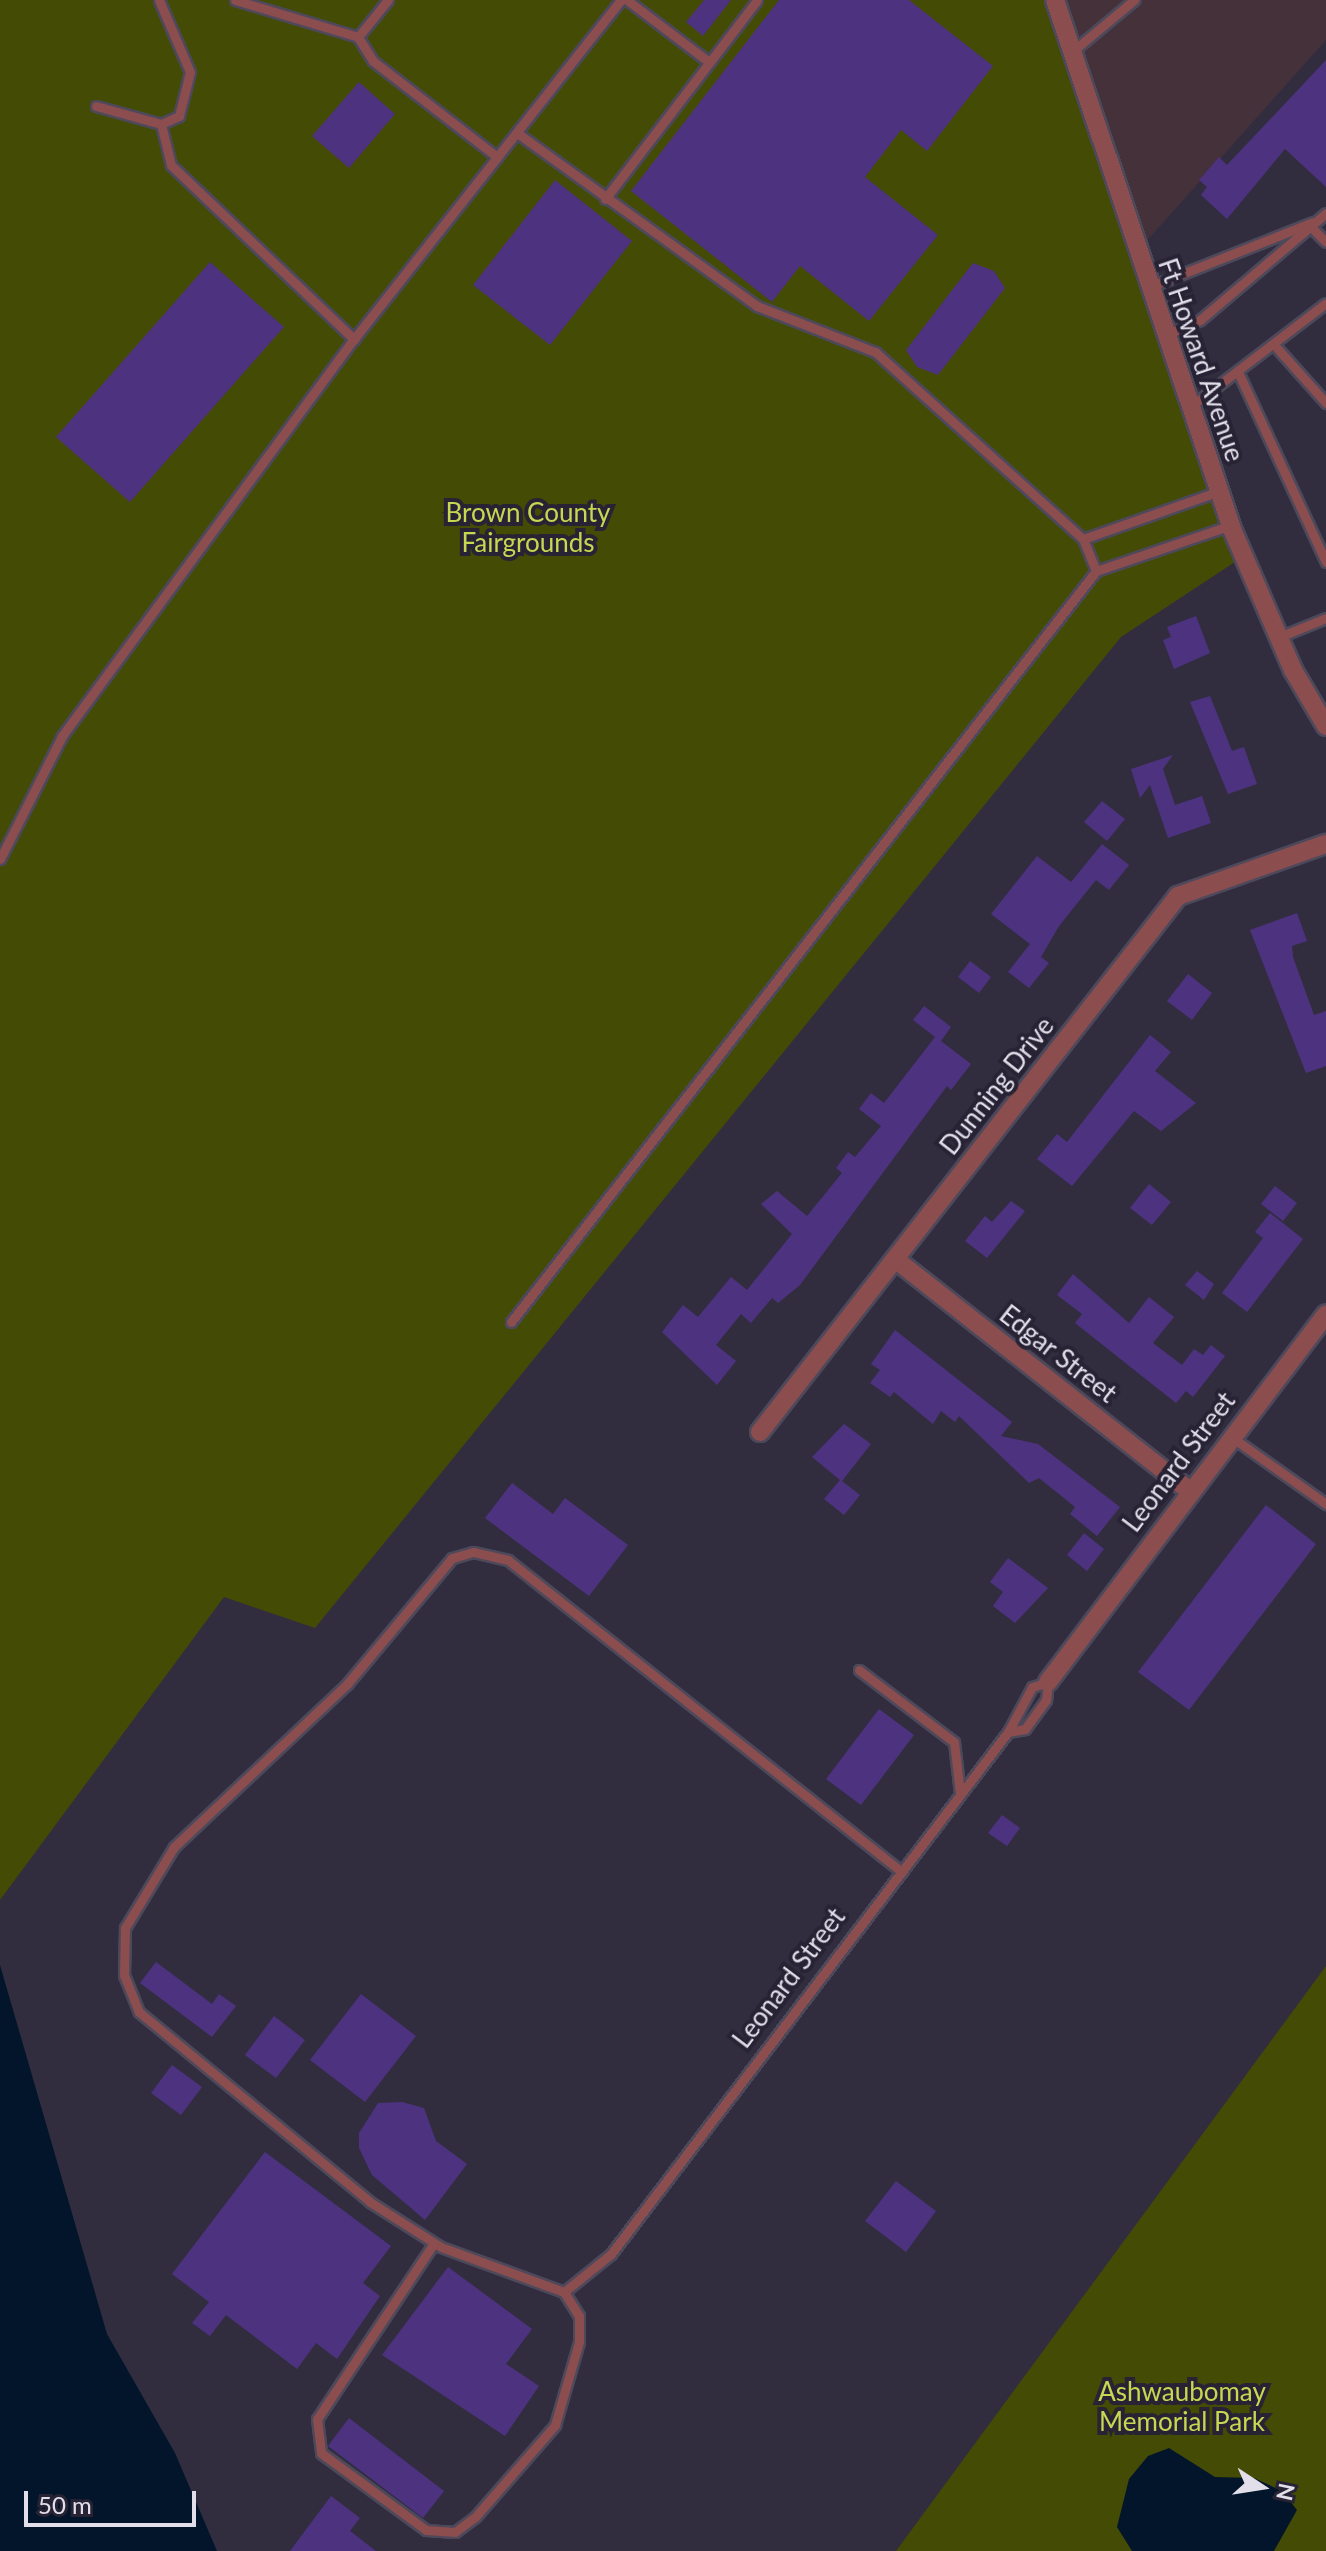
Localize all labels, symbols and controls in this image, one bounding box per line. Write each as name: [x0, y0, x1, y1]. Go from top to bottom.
street label: Ft Howard Avenue: [1151, 254, 1251, 466]
park label: Brown County Fairgrounds: [446, 497, 610, 558]
street label: Dunning Drive: [934, 1011, 1060, 1161]
street label: Edgar Street: [993, 1299, 1123, 1409]
street label: Leonard Street: [1116, 1386, 1242, 1538]
street label: Leonard Street: [726, 1902, 852, 2054]
park label: Ashwaubomay Memorial Park: [1098, 2376, 1266, 2438]
north arrow: [1222, 2447, 1302, 2527]
scale bar: [28, 2475, 200, 2525]
text: N: [1271, 2481, 1301, 2503]
text: 50 m: [38, 2490, 92, 2519]

